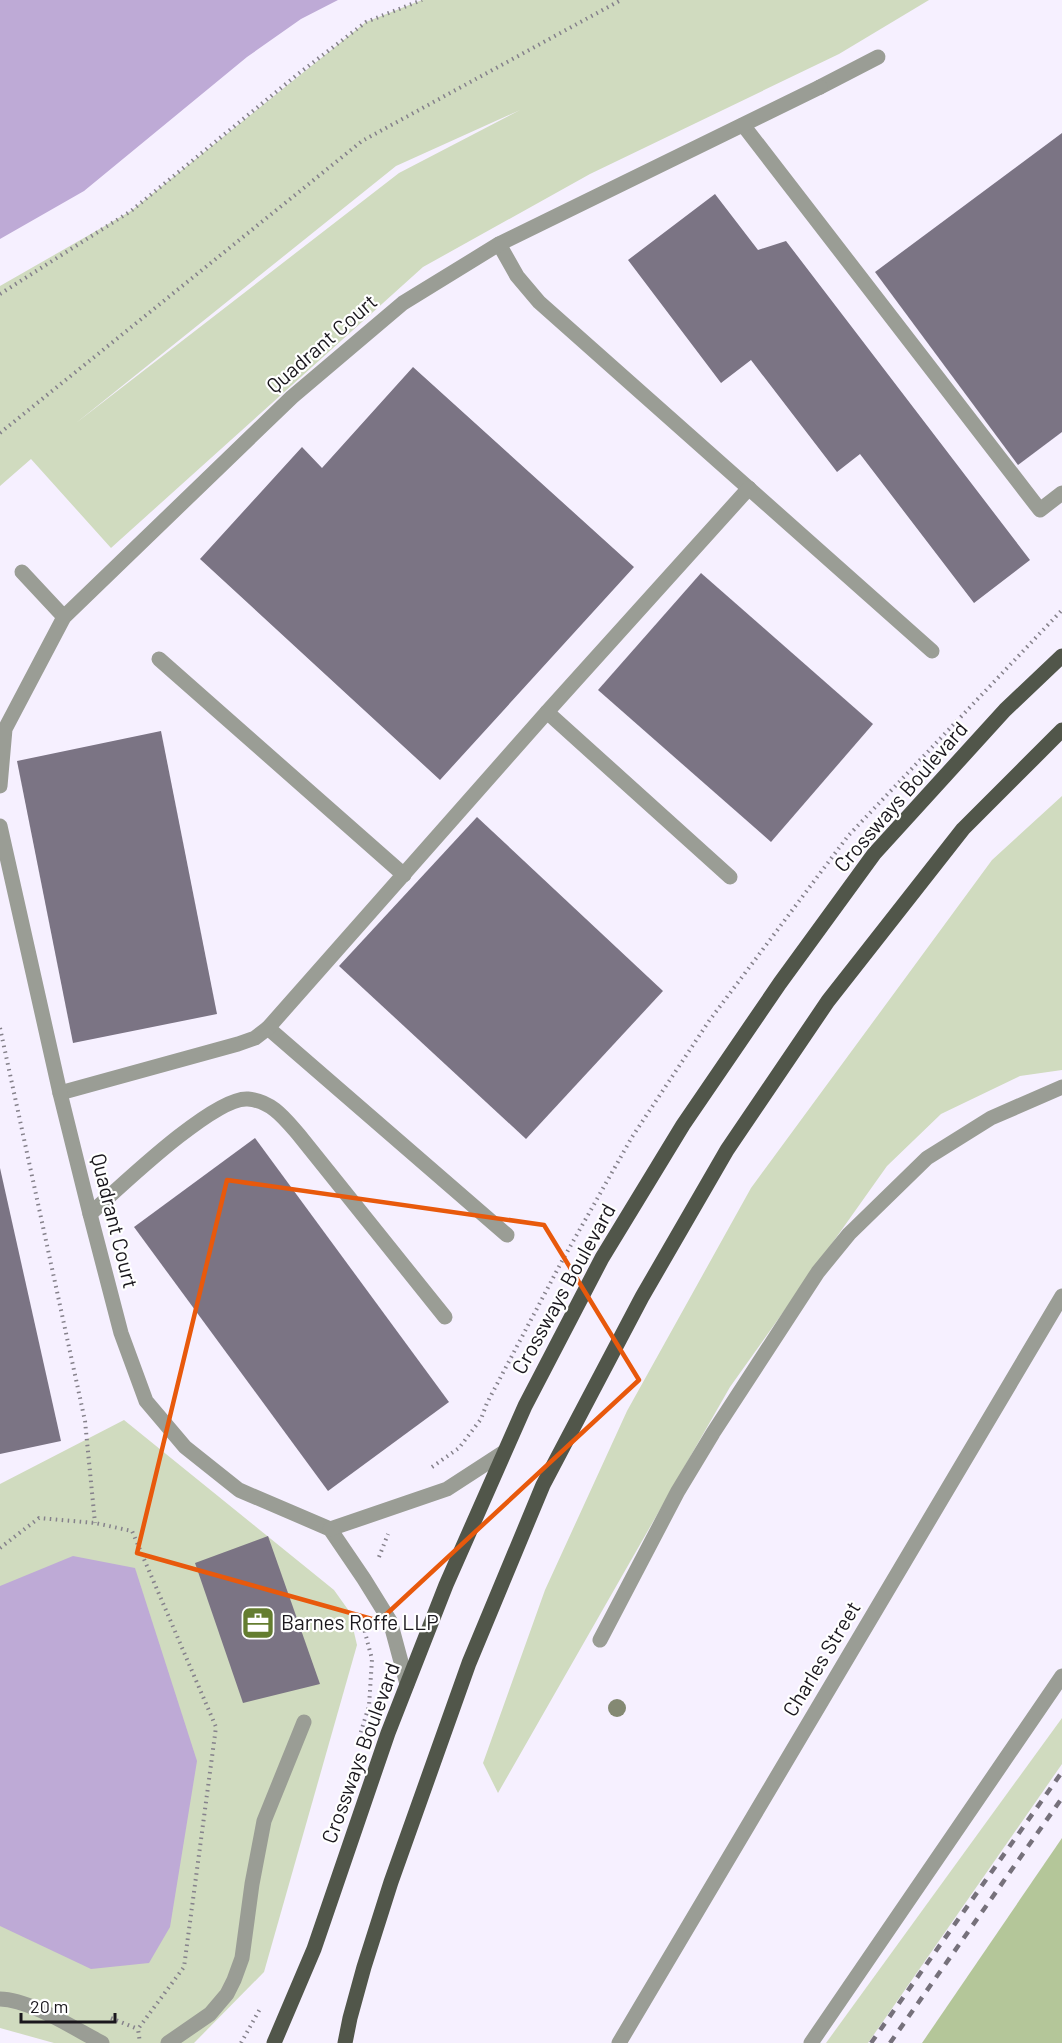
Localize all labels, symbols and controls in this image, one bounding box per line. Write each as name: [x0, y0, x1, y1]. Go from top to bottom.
street label: Quadrant Court: [261, 288, 381, 398]
street label: Crossways Boulevard: [828, 716, 972, 876]
street label: Quadrant Court: [87, 1151, 144, 1291]
street label: Crossways Boulevard: [505, 1199, 620, 1378]
street label: Charles Street: [777, 1596, 865, 1720]
office icon: Barnes Roffe LLP: [240, 1605, 276, 1641]
place label: Barnes Roffe LLP: [281, 1609, 439, 1634]
street label: Crossways Boulevard: [315, 1659, 404, 1846]
scale bar: [21, 1986, 116, 2024]
text: 20 m: [30, 1995, 68, 2017]

